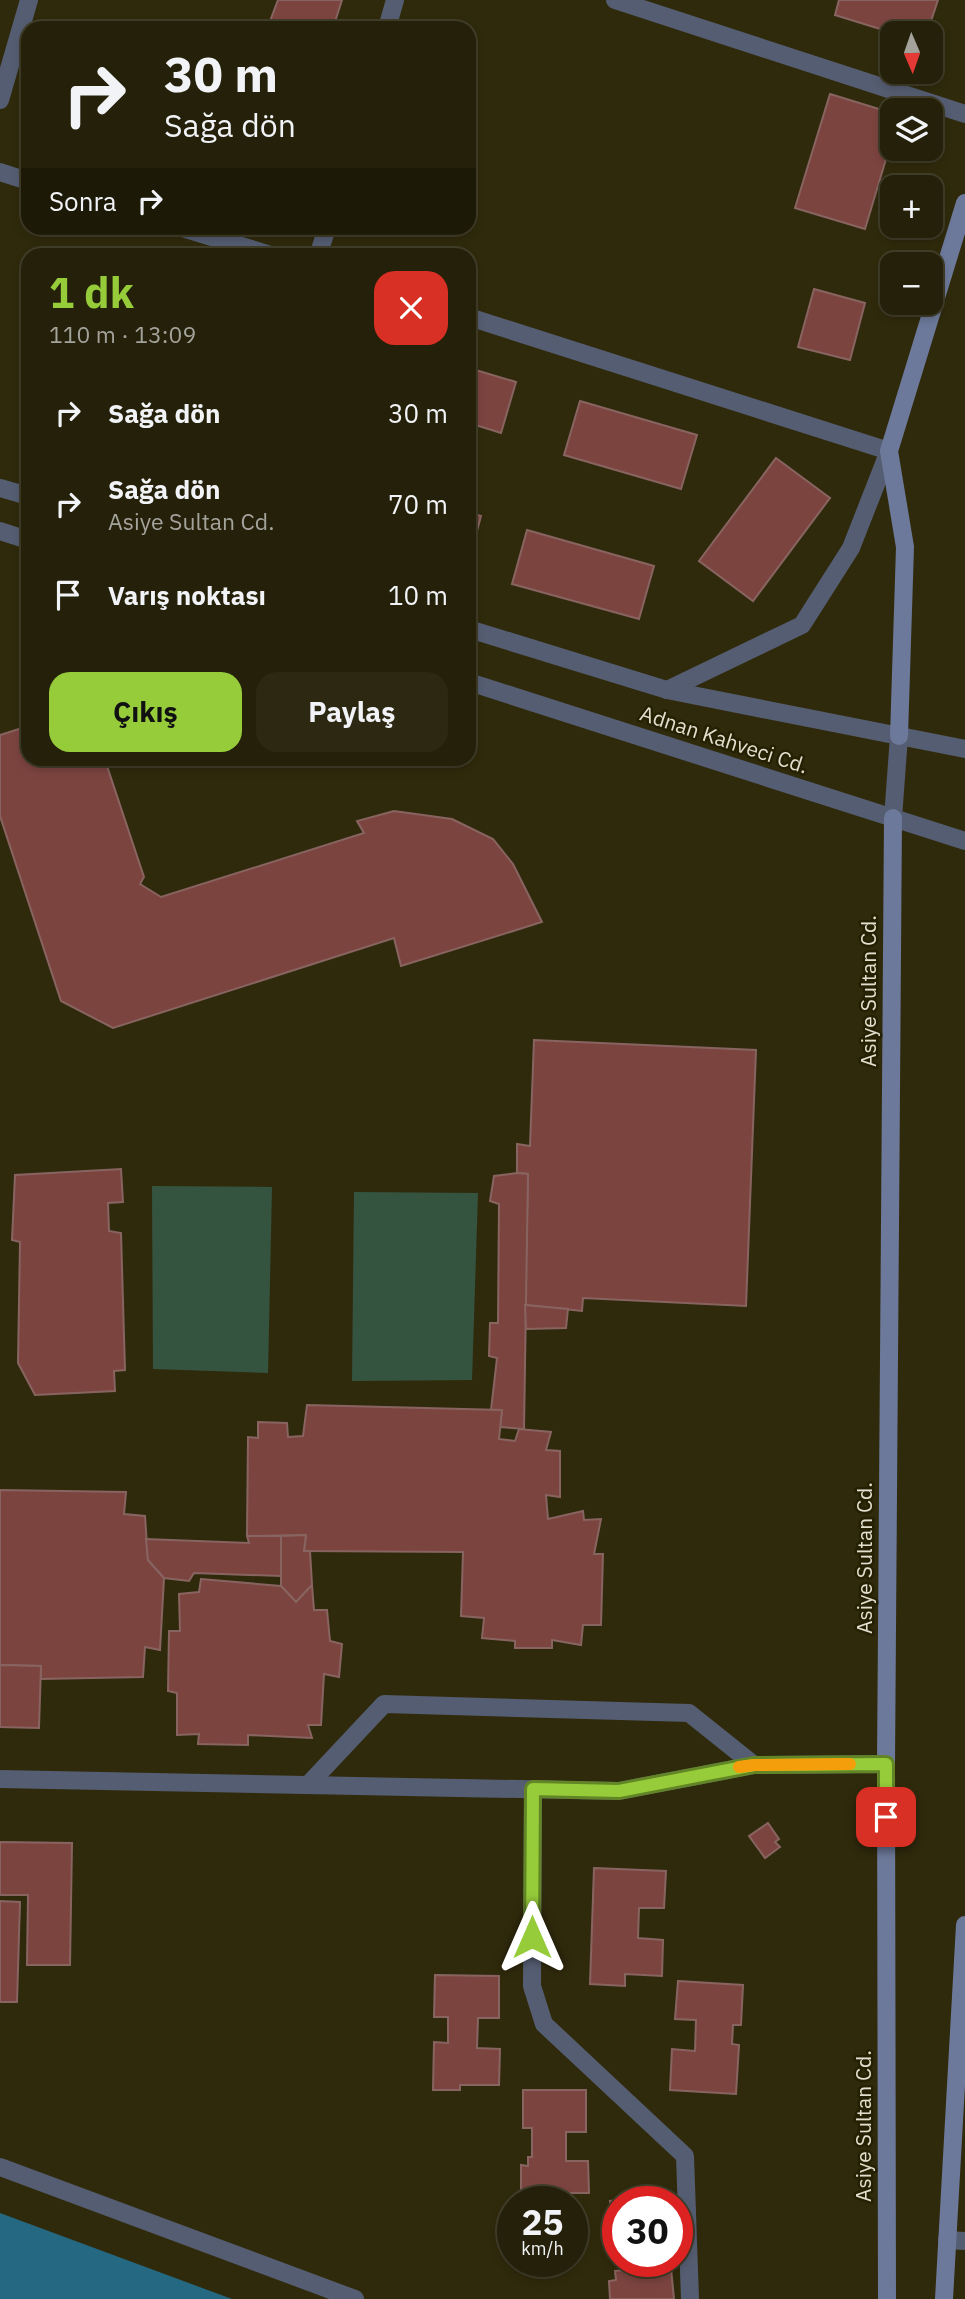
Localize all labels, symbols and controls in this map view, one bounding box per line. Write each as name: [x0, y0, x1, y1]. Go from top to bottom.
north arrow: [880, 21, 943, 84]
map controls: [880, 21, 943, 315]
text: 30 m: [164, 42, 278, 105]
icon: right: [49, 49, 140, 140]
button: layers: [880, 98, 943, 161]
text: Sağa dön: [164, 104, 296, 146]
button: +: [880, 175, 943, 238]
icon: right: [131, 182, 169, 220]
text: Sonra: [49, 184, 117, 218]
button: −: [880, 252, 943, 315]
text: 1 dk: [49, 265, 134, 320]
button: close: [374, 271, 448, 345]
text: 110 m · 13:09: [49, 319, 196, 349]
icon: right: [49, 394, 87, 432]
text: Sağa dön: [108, 396, 220, 430]
text: 30 m: [388, 396, 448, 430]
text: Sağa dön: [108, 472, 220, 506]
icon: right: [49, 485, 87, 523]
text: 70 m: [388, 487, 448, 521]
text: Asiye Sultan Cd.: [108, 506, 274, 536]
icon: arrive: [49, 576, 87, 614]
text: Varış noktası: [108, 578, 266, 612]
text: 10 m: [388, 578, 448, 612]
button: Çıkış: [49, 672, 242, 752]
button: Paylaş: [256, 672, 448, 752]
street label: Adnan Kahveci Cd.: [637, 699, 812, 779]
street label: Asiye Sultan Cd.: [854, 915, 882, 1067]
street label: Asiye Sultan Cd.: [850, 1482, 878, 1634]
pin: [856, 1787, 916, 1847]
icon: arrive: [867, 1798, 905, 1836]
position arrow: [495, 1900, 569, 1974]
street label: Asiye Sultan Cd.: [849, 2050, 877, 2202]
speed limit sign: 30: [602, 2186, 693, 2277]
text: 25: [521, 2199, 564, 2245]
text: km/h: [521, 2237, 564, 2260]

